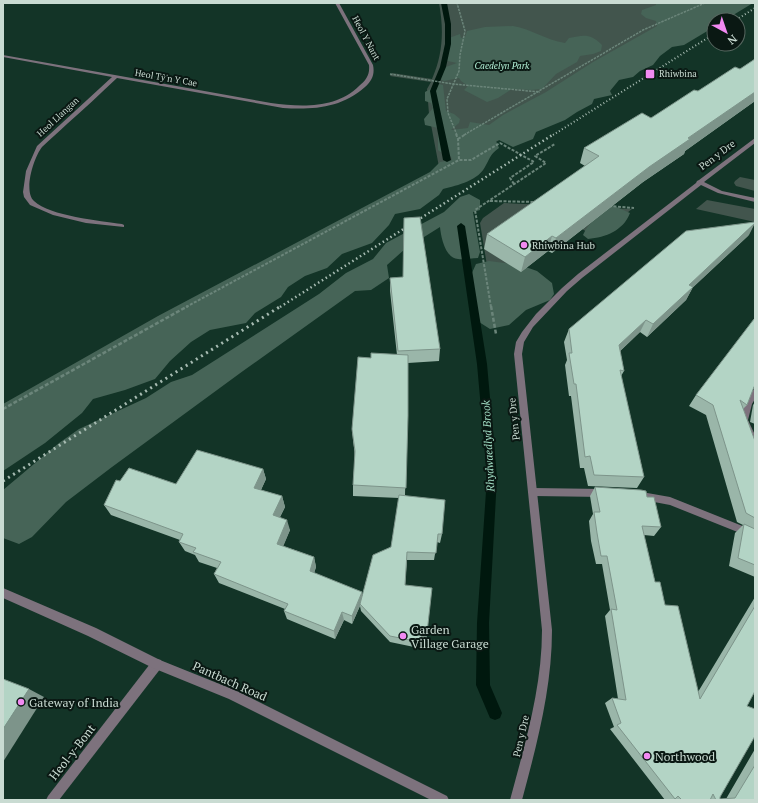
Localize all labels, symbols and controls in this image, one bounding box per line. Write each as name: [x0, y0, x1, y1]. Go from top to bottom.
north arrow: [706, 12, 746, 52]
street label: Heol Y Nant: [349, 14, 383, 63]
text: N: [724, 32, 740, 48]
park label: Caedelyn Park: [475, 60, 530, 72]
street label: Heol Tŷ'n Y Cae: [134, 67, 199, 89]
marker: Rhiwbina: [644, 68, 656, 80]
place label: Rhiwbina: [659, 68, 697, 80]
street label: Heol Llangan: [34, 94, 82, 140]
street label: Pen y Dre: [696, 137, 738, 173]
place label: Rhiwbina Hub: [532, 239, 595, 252]
marker: Rhiwbina Hub: [519, 240, 529, 250]
street label: Pen y Dre: [505, 397, 523, 441]
water label: Rhydwaedlyd Brook: [479, 399, 497, 493]
place label: Garden Village Garage: [411, 622, 489, 651]
marker: Garden Village Garage: [398, 631, 408, 641]
street label: Pantbach Road: [191, 658, 270, 704]
place label: Gateway of India: [29, 695, 119, 710]
marker: Gateway of India: [16, 697, 26, 707]
street label: Pen y Dre: [510, 714, 532, 758]
street label: Heol-y-Bont: [46, 721, 99, 783]
place label: Northwood: [655, 749, 715, 764]
marker: Northwood: [642, 751, 652, 761]

